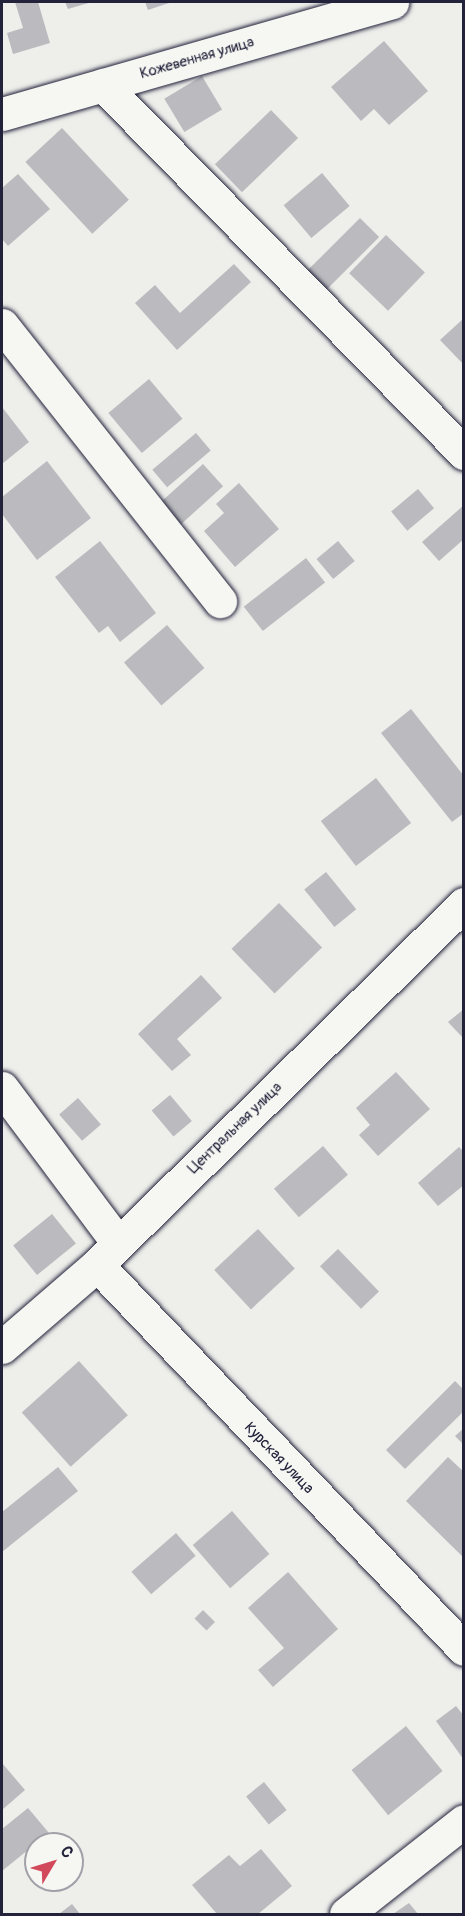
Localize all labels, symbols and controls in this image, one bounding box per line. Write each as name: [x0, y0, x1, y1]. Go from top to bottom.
street label: Кожевенная улица: [138, 33, 256, 83]
street label: Центральная улица: [184, 1078, 286, 1178]
street label: Курская улица: [241, 1419, 317, 1497]
north arrow: [24, 1832, 84, 1892]
text: С: [56, 1842, 78, 1862]

